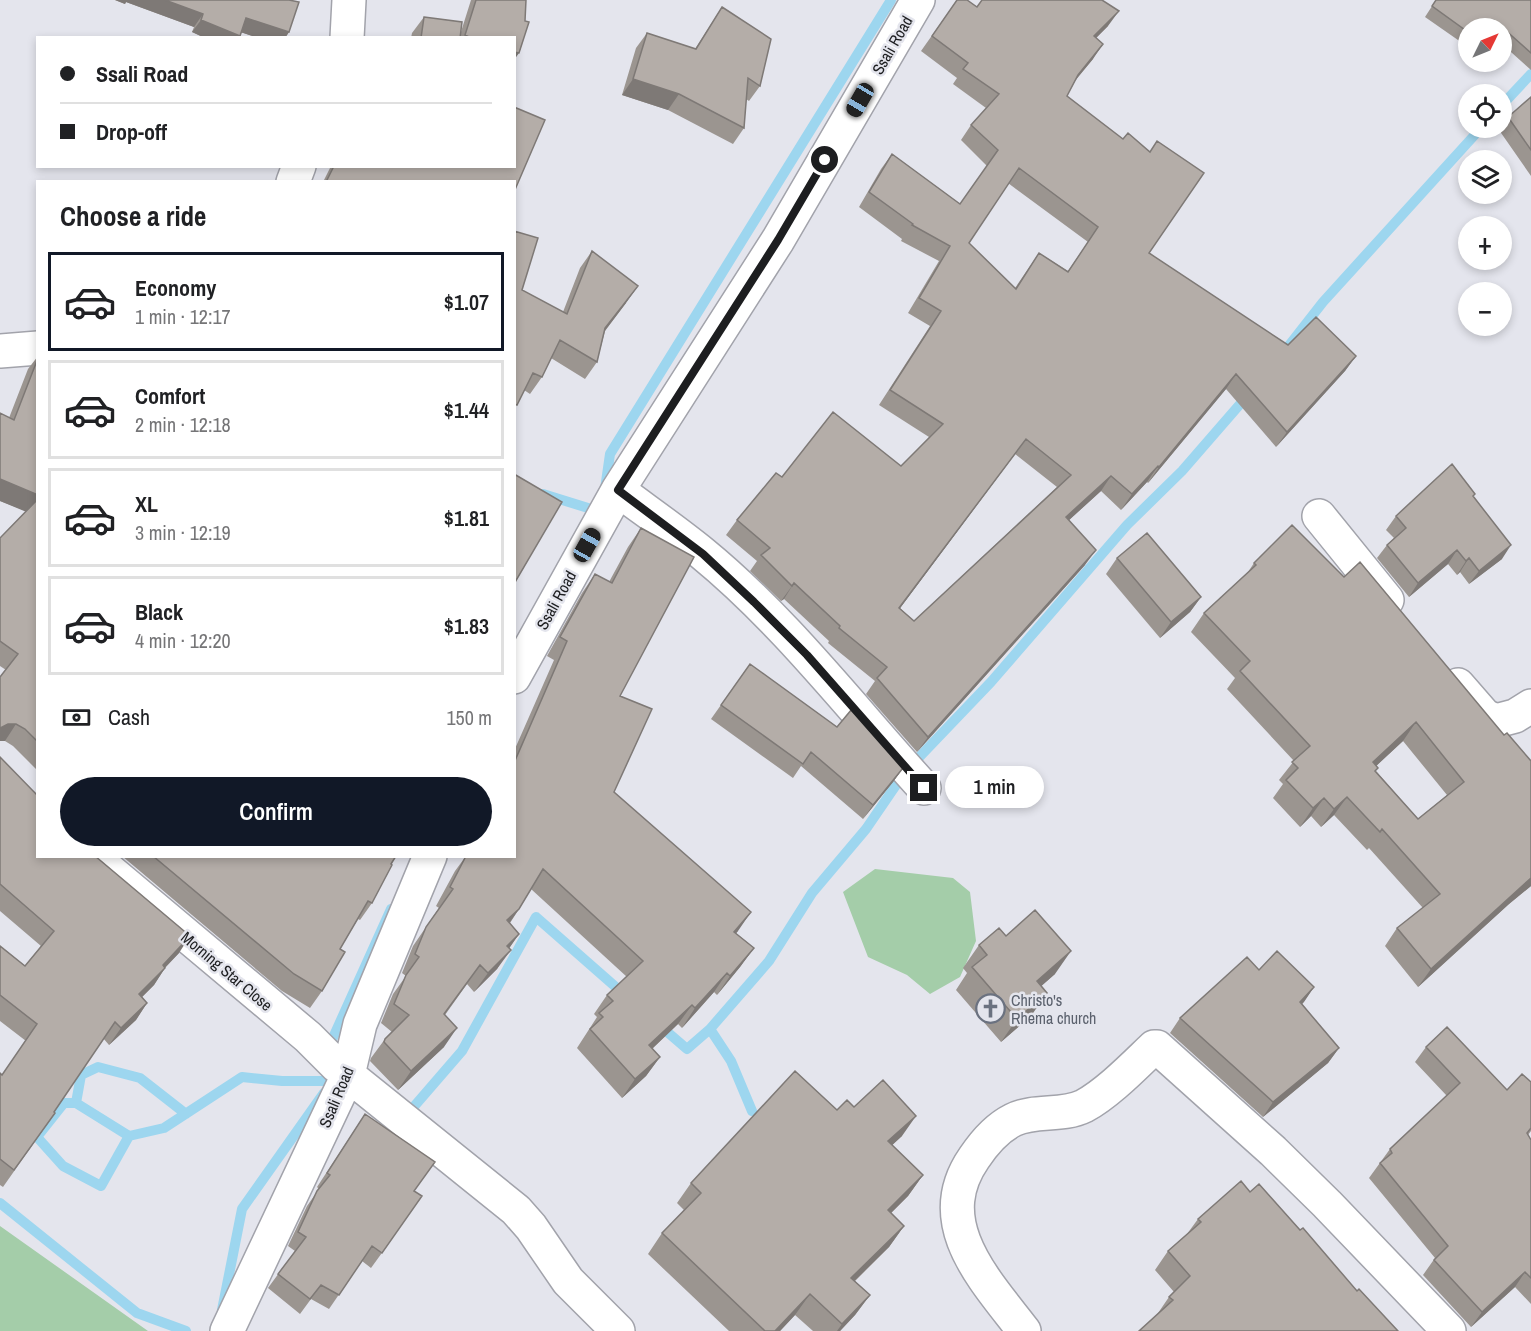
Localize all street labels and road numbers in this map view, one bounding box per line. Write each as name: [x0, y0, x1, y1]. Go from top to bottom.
street label: Ssali Road: [866, 12, 918, 78]
street label: Ssali Road: [531, 567, 581, 633]
street label: Morning Star Close: [177, 926, 277, 1016]
street label: Ssali Road: [313, 1063, 359, 1131]

